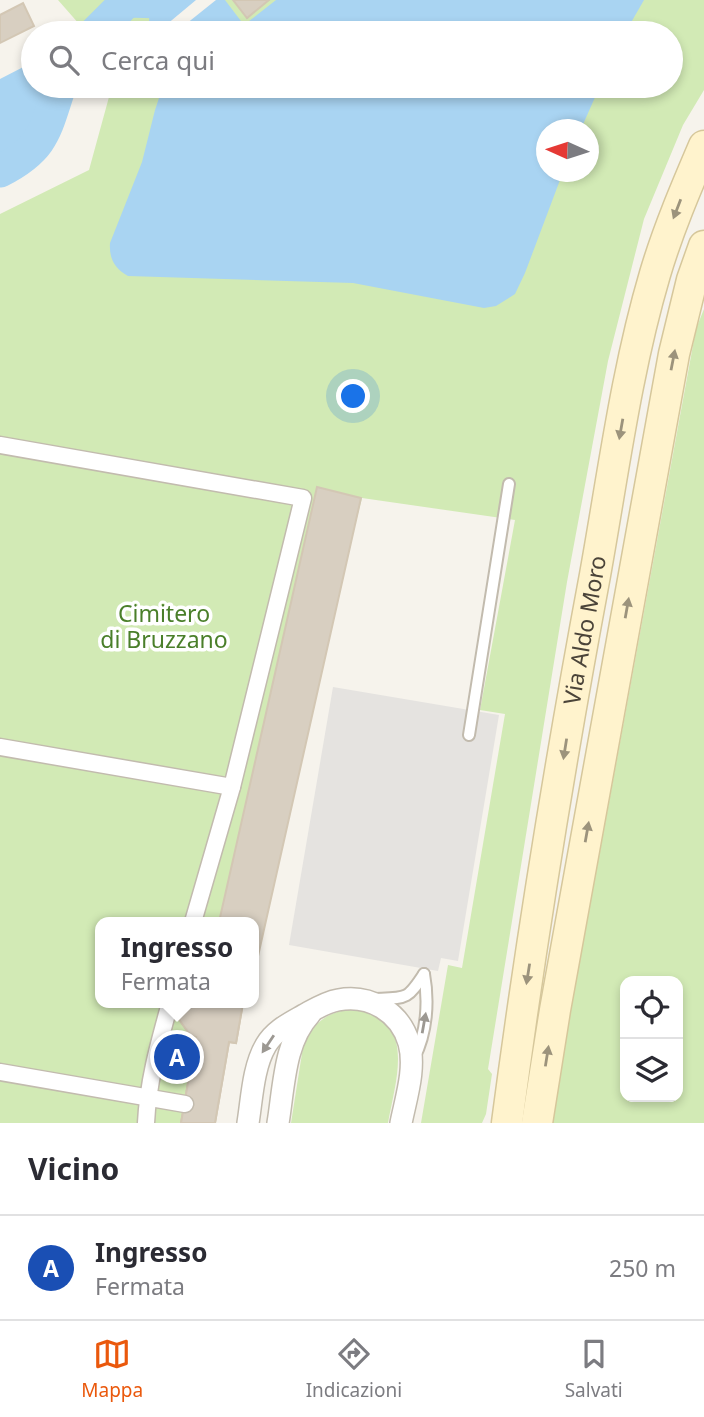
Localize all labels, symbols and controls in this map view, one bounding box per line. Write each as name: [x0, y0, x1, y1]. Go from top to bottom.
search box: [21, 21, 683, 98]
icon: search: [45, 41, 83, 79]
text: Cerca qui: [101, 42, 215, 78]
north arrow: [536, 119, 599, 182]
one-way arrow: [671, 198, 682, 219]
one-way arrow: [667, 349, 678, 371]
your location: [336, 379, 370, 413]
one-way arrow: [615, 418, 626, 440]
street label: Via Aldo Moro: [555, 553, 613, 707]
park label: Cimitero di Bruzzano: [100, 597, 228, 655]
one-way arrow: [622, 597, 633, 619]
one-way arrow: [559, 739, 570, 761]
one-way arrow: [582, 821, 593, 843]
popup: [95, 917, 259, 1008]
text: Ingresso: [121, 929, 233, 965]
one-way arrow: [522, 963, 533, 985]
text: Fermata: [121, 965, 211, 997]
map controls: [620, 976, 683, 1102]
button: locate: [620, 976, 683, 1039]
one-way arrow: [419, 1012, 430, 1034]
pin: A: [154, 1031, 200, 1083]
one-way arrow: [261, 1035, 275, 1053]
button: layers: [620, 1039, 683, 1102]
one-way arrow: [542, 1044, 553, 1066]
text: Vicino: [28, 1148, 119, 1189]
text: Ingresso: [95, 1234, 207, 1270]
text: A: [43, 1252, 59, 1284]
text: 250 m: [609, 1252, 676, 1284]
text: Fermata: [95, 1270, 185, 1302]
tab: Mappa: [81, 1335, 143, 1403]
tab: Indicazioni: [306, 1335, 402, 1403]
tab: Salvati: [565, 1335, 623, 1403]

